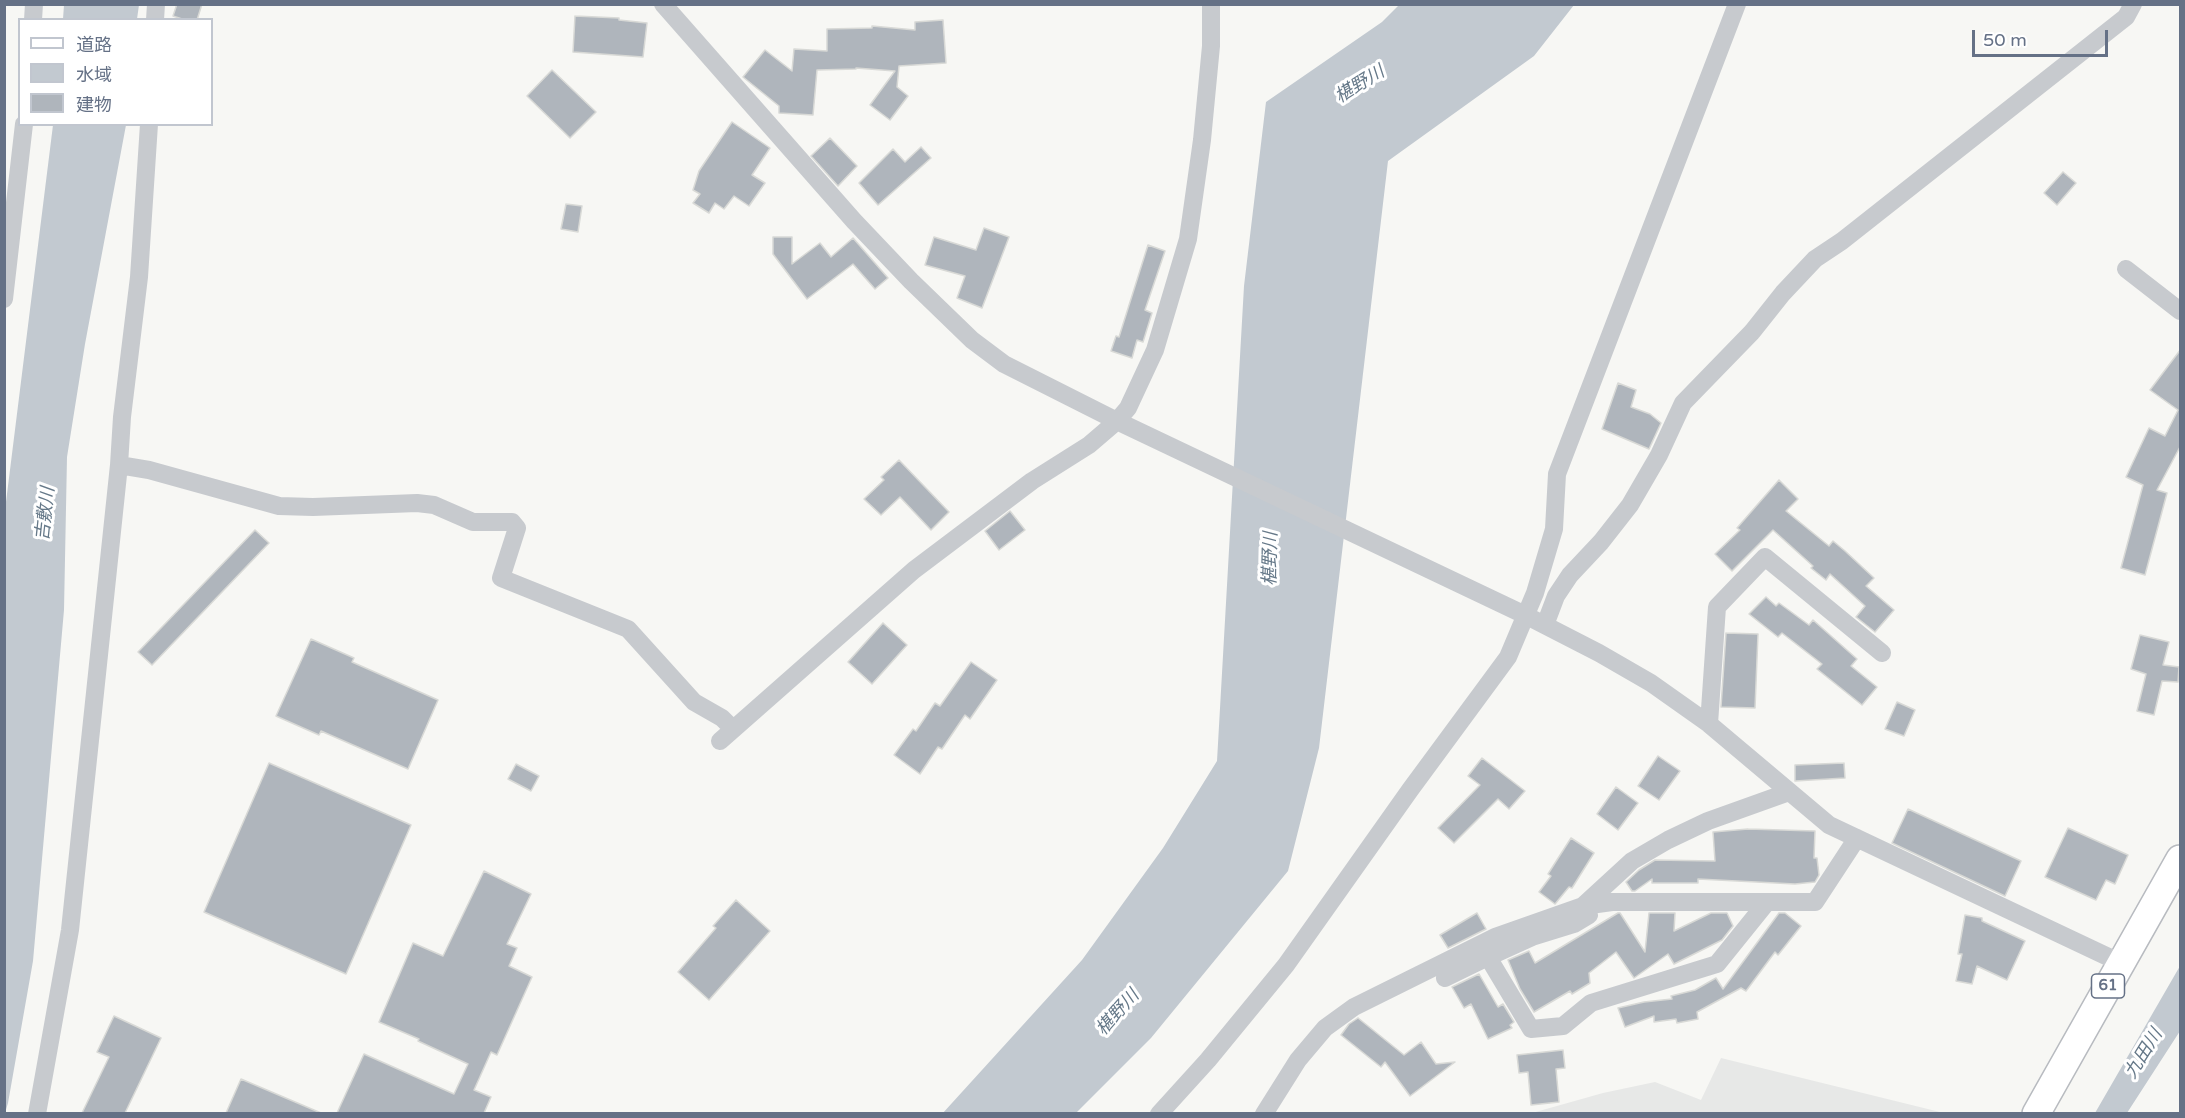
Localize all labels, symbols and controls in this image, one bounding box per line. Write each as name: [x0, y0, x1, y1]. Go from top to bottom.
legend: [18, 18, 213, 126]
scale bar: [1975, 18, 2112, 56]
text: 50 m: [1983, 29, 2027, 51]
text: 道路: [76, 34, 112, 56]
water label: 椹野川: [1331, 62, 1389, 108]
text: 水域: [76, 64, 112, 86]
text: 建物: [76, 94, 112, 116]
water label: 吉敷川: [32, 486, 60, 542]
water label: 椹野川: [1260, 532, 1282, 586]
road number: 61: [2092, 974, 2124, 998]
water label: 椹野川: [1092, 986, 1144, 1040]
water label: 九田川: [2121, 1025, 2167, 1083]

